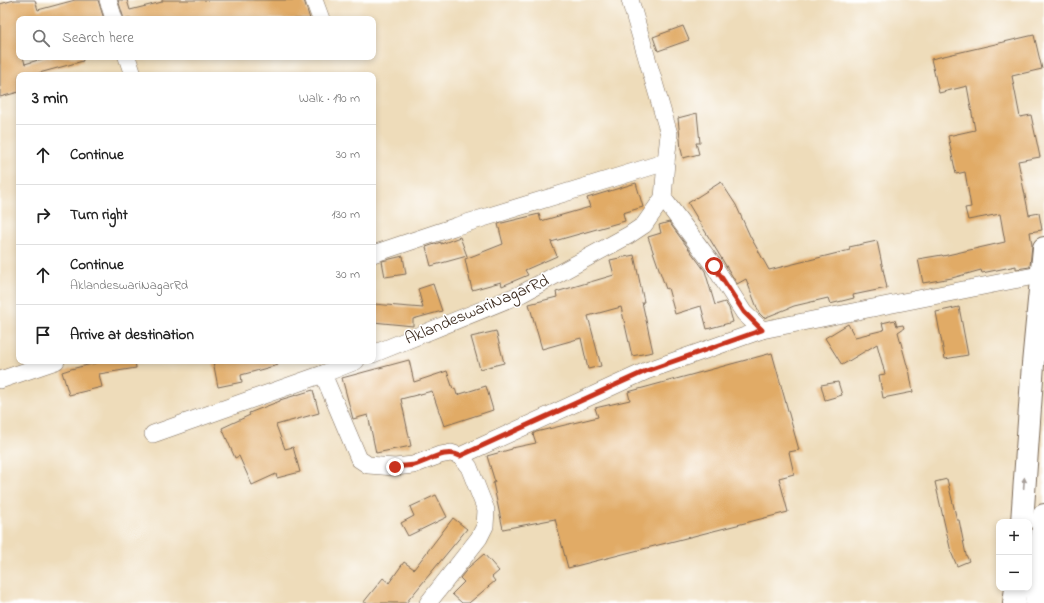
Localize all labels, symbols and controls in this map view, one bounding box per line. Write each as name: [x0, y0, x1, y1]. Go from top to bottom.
search box: [16, 16, 376, 60]
icon: search: [30, 27, 52, 49]
text: Search here: [62, 27, 134, 49]
text: 3 min: [32, 86, 68, 111]
text: Walk · 190 m: [299, 89, 360, 108]
icon: ahead: [32, 144, 54, 166]
text: Continue: [70, 144, 124, 166]
text: 30 m: [336, 145, 360, 164]
icon: right: [32, 204, 54, 226]
text: Turn right: [70, 204, 128, 226]
text: 130 m: [332, 205, 360, 224]
text: Continue: [70, 254, 124, 276]
route start: [705, 257, 723, 275]
icon: ahead: [32, 264, 54, 286]
text: 30 m: [336, 265, 360, 284]
street label: AklandeswariNagarRd: [401, 268, 554, 354]
text: AklandeswariNagarRd: [70, 276, 188, 295]
icon: arrive: [32, 324, 54, 346]
text: Arrive at destination: [70, 324, 194, 346]
route end: [386, 458, 404, 476]
one-way arrow: [1021, 477, 1028, 489]
map controls: [996, 519, 1032, 591]
button: +: [996, 519, 1032, 555]
button: −: [996, 555, 1032, 591]

